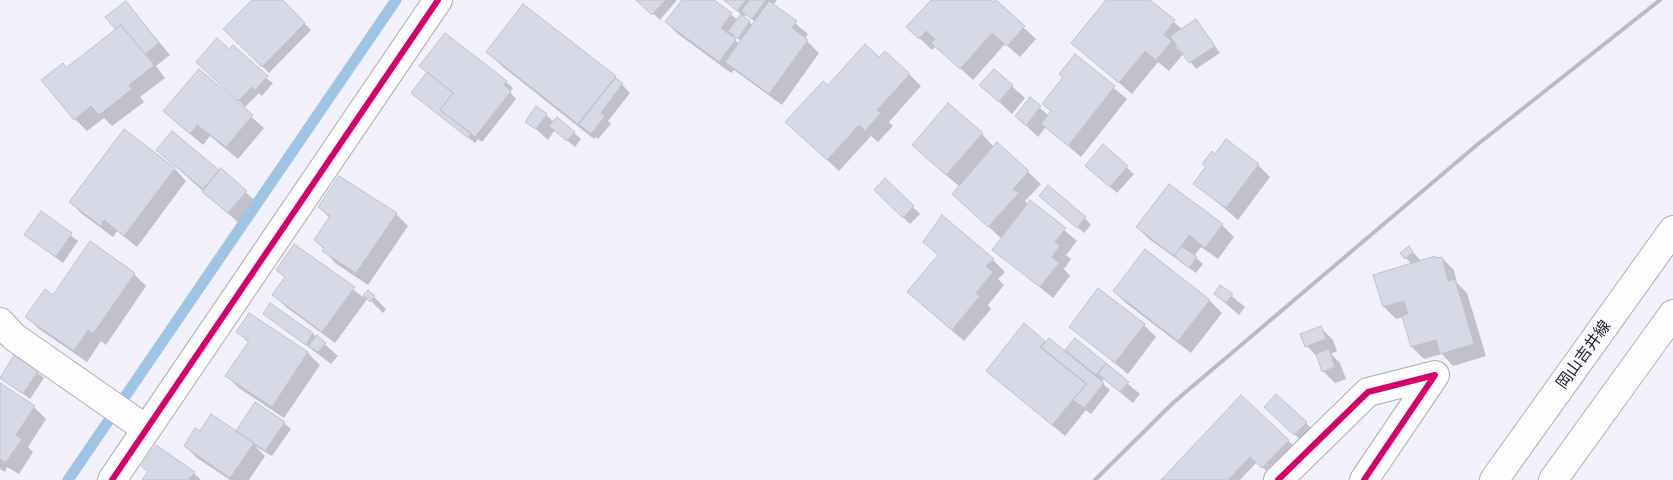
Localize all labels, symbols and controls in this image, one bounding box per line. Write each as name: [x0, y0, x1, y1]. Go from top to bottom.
street label: 岡山吉井線: [1553, 317, 1615, 393]

